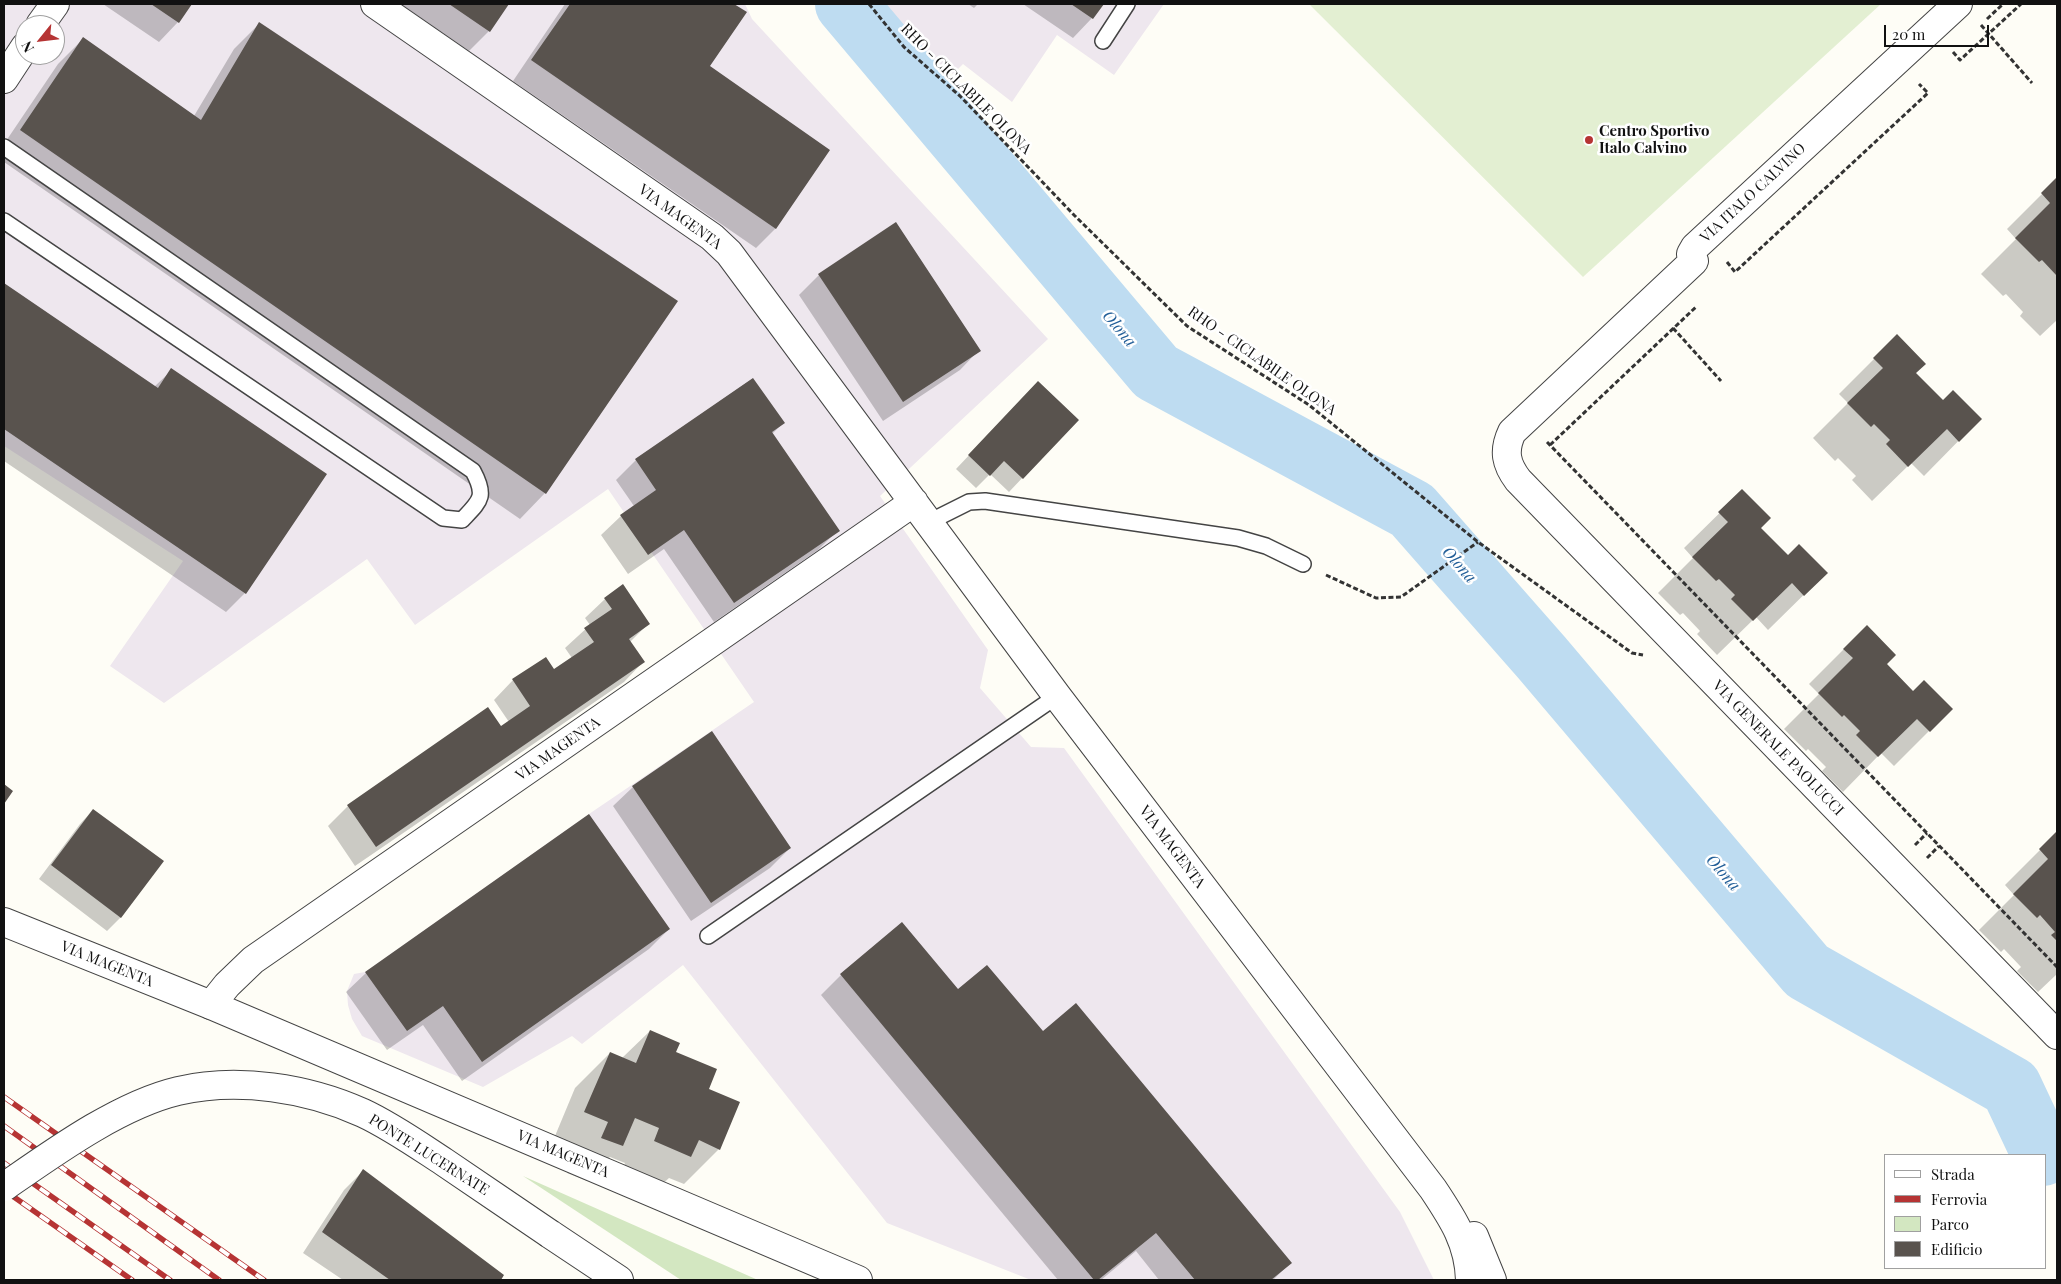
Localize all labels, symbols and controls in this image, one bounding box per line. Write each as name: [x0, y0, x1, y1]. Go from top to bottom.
north arrow: [15, 15, 65, 65]
scale bar: [1886, 15, 1991, 47]
street label: RHO - CICLABILE OLONA: [897, 20, 1035, 158]
text: 20 m: [1892, 24, 1925, 44]
text: N: [17, 38, 38, 56]
place label: Centro Sportivo Italo Calvino: [1599, 122, 1709, 157]
marker: Centro Sportivo Italo Calvino: [1583, 134, 1595, 146]
street label: VIA ITALO CALVINO: [1697, 140, 1809, 246]
street label: VIA MAGENTA: [635, 181, 725, 253]
street label: RHO - CICLABILE OLONA: [1184, 303, 1340, 419]
water label: Olona: [1098, 307, 1140, 351]
water label: Olona: [1438, 543, 1480, 587]
street label: VIA GENERALE PAOLUCCI: [1709, 677, 1847, 819]
street label: VIA MAGENTA: [513, 713, 603, 785]
street label: VIA MAGENTA: [1135, 802, 1209, 892]
water label: Olona: [1702, 851, 1744, 895]
street label: VIA MAGENTA: [58, 937, 156, 991]
street label: PONTE LUCERNATE: [366, 1111, 492, 1199]
street label: VIA MAGENTA: [514, 1126, 612, 1182]
legend: [1884, 1154, 2046, 1269]
text: Strada: [1931, 1164, 1975, 1184]
text: Ferrovia: [1931, 1189, 1987, 1209]
text: Parco: [1931, 1214, 1969, 1234]
text: Edificio: [1931, 1239, 1982, 1259]

